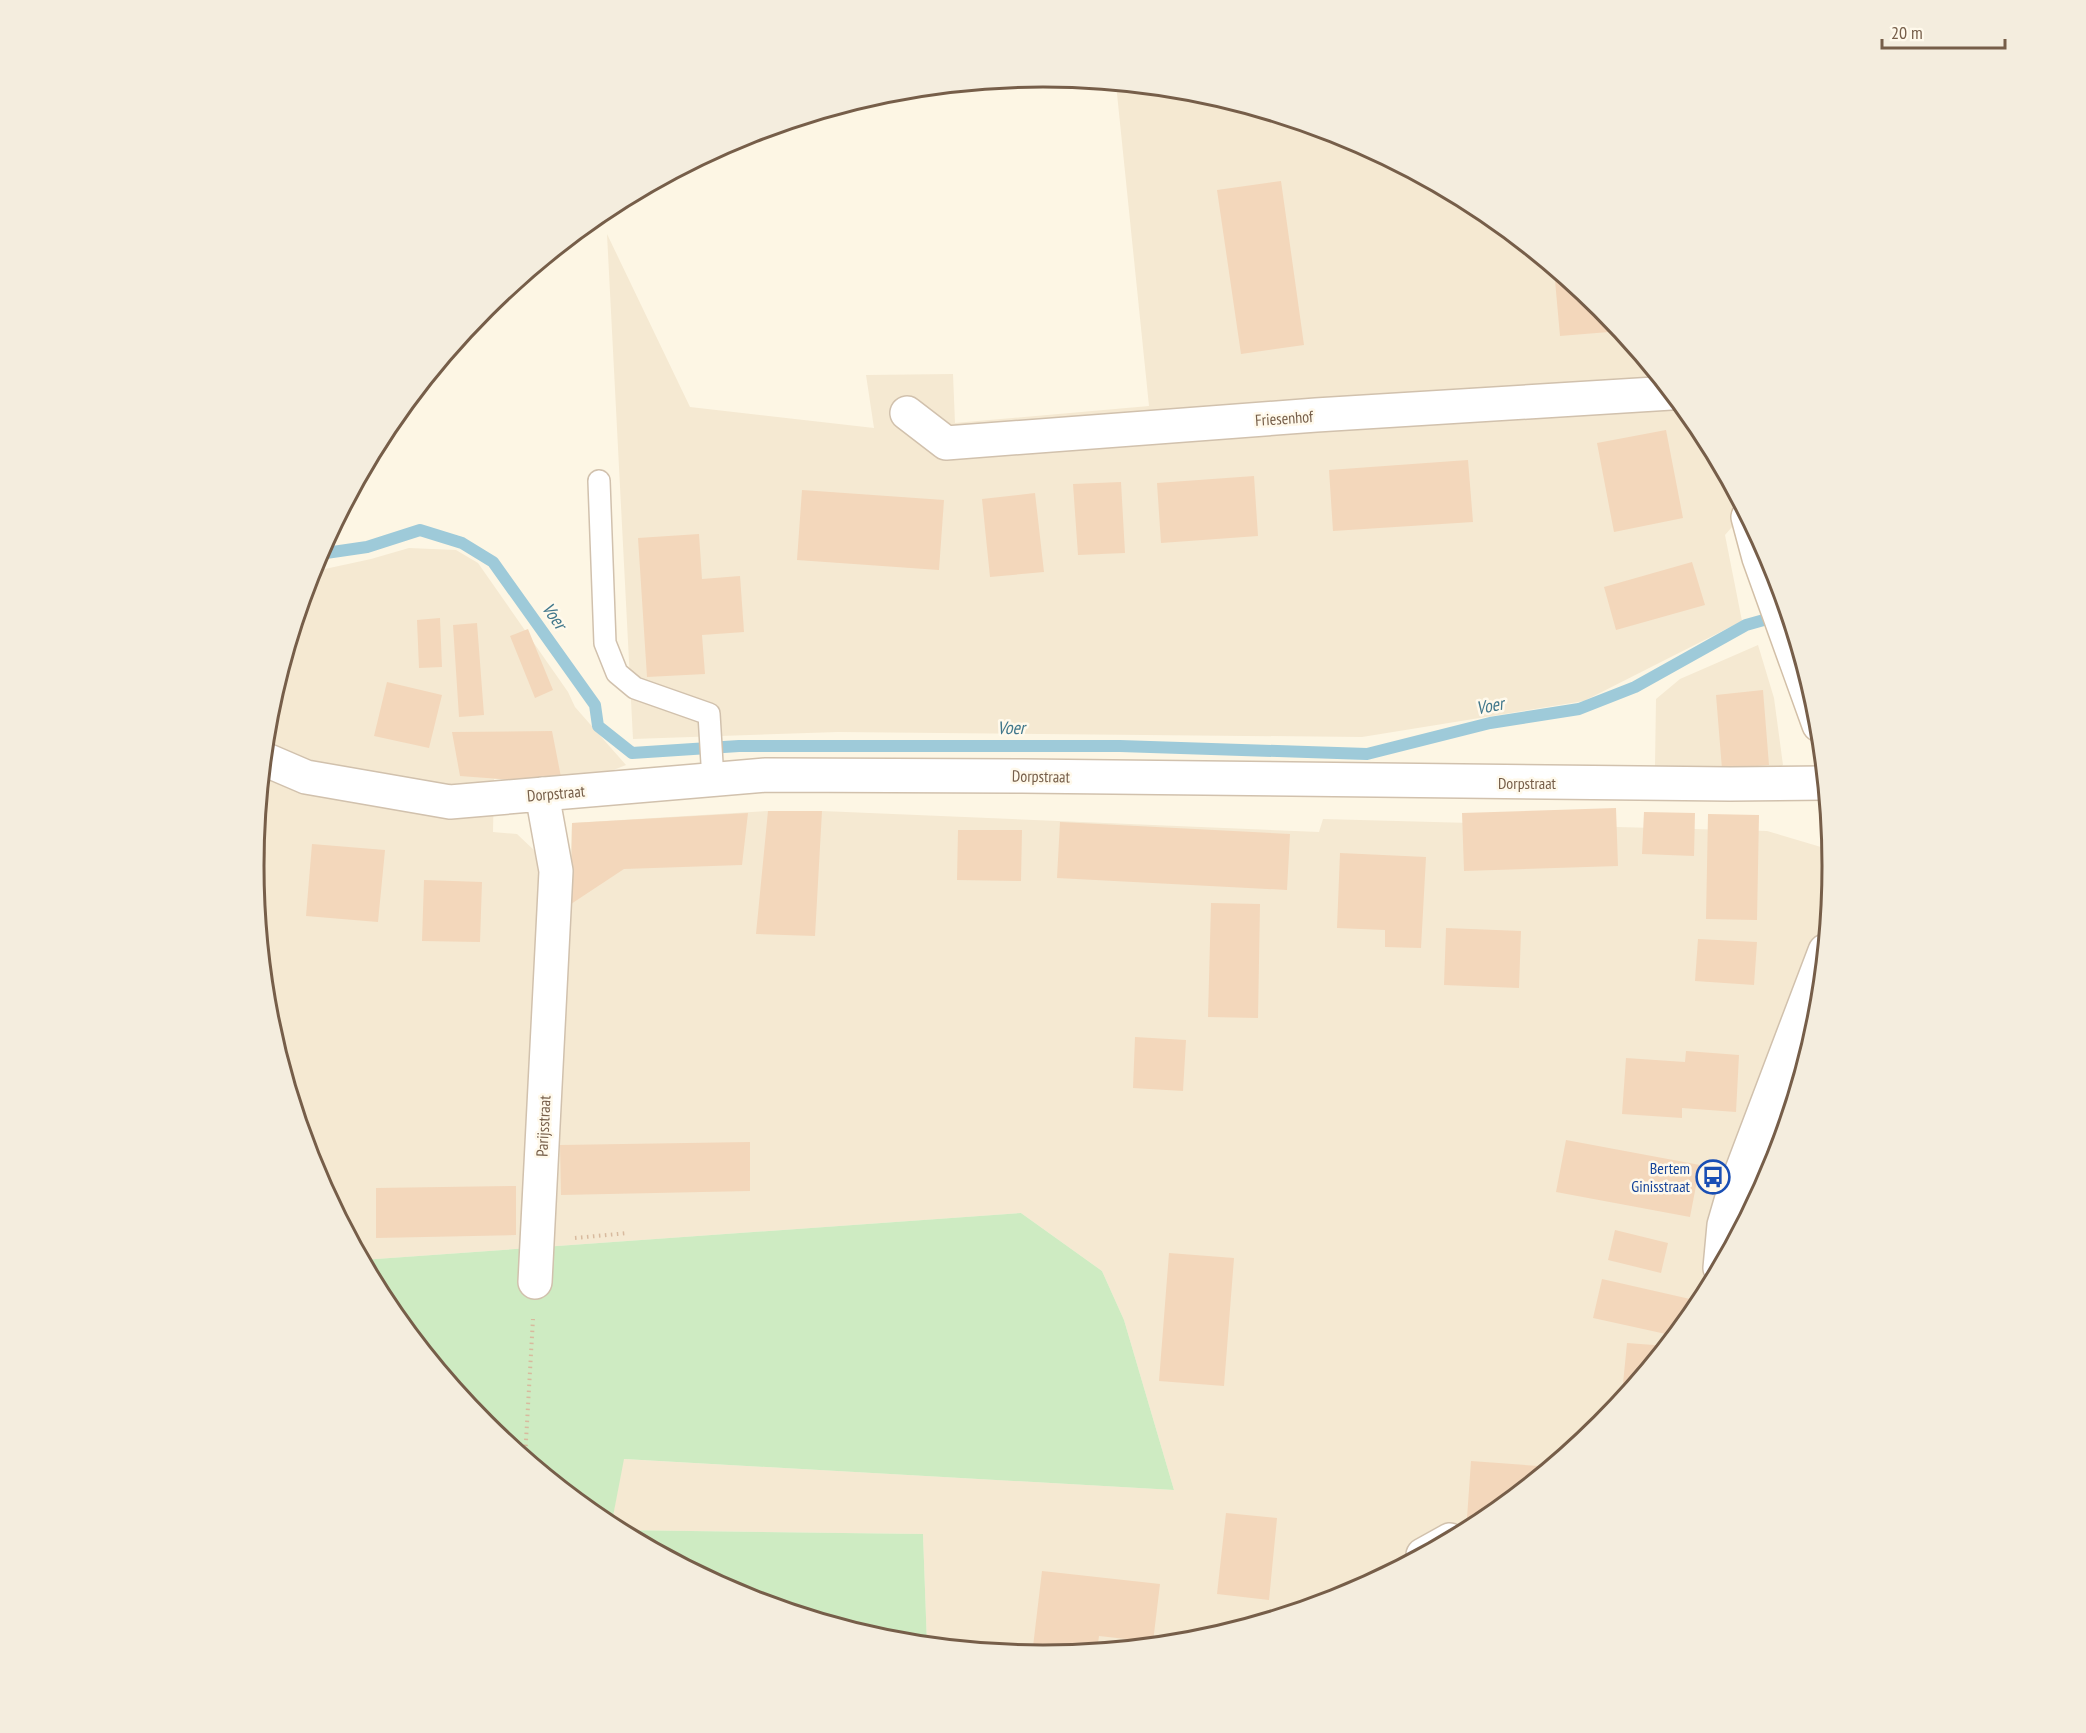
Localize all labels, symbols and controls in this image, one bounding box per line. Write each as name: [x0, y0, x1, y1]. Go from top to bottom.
scale bar: [1882, 12, 2005, 50]
text: 20 m: [1891, 21, 1923, 44]
street label: Friesenhof: [1254, 406, 1315, 430]
water label: Voer: [537, 598, 573, 636]
water label: Voer: [1474, 691, 1509, 719]
water label: Voer: [997, 716, 1028, 739]
street label: Dorpstraat: [1012, 765, 1071, 787]
street label: Dorpstraat: [1498, 773, 1557, 793]
street label: Dorpstraat: [526, 780, 586, 805]
street label: Parijsstraat: [531, 1094, 555, 1157]
place label: Bertem Ginisstraat: [1631, 1158, 1691, 1196]
bus stop icon: Bertem Ginisstraat: [1695, 1159, 1731, 1195]

